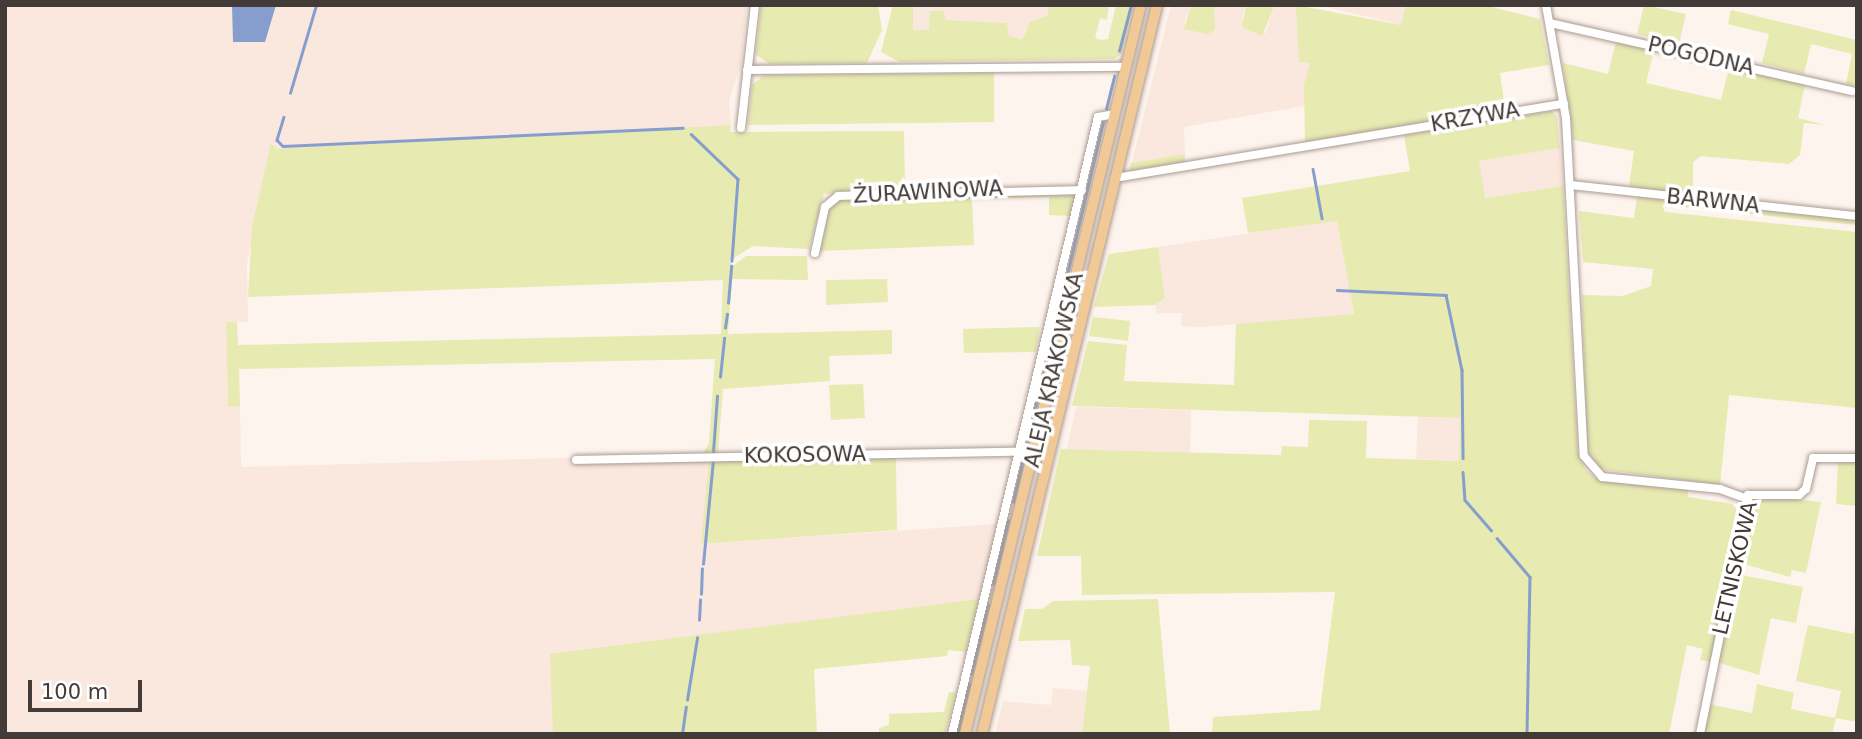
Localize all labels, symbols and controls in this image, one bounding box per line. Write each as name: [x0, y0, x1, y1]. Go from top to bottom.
street label: POGODNA: [1645, 32, 1757, 80]
street label: KRZYWA: [1429, 97, 1521, 137]
street label: ŻURAWINOWA: [852, 175, 1004, 209]
street label: BARWNA: [1665, 184, 1761, 218]
street label: ALEJA KRAKOWSKA: [1019, 270, 1089, 470]
street label: KOKOSOWA: [744, 441, 866, 469]
street label: LETNISKOWA: [1707, 499, 1763, 637]
scale bar: [32, 666, 145, 710]
text: 100 m: [41, 680, 108, 704]

